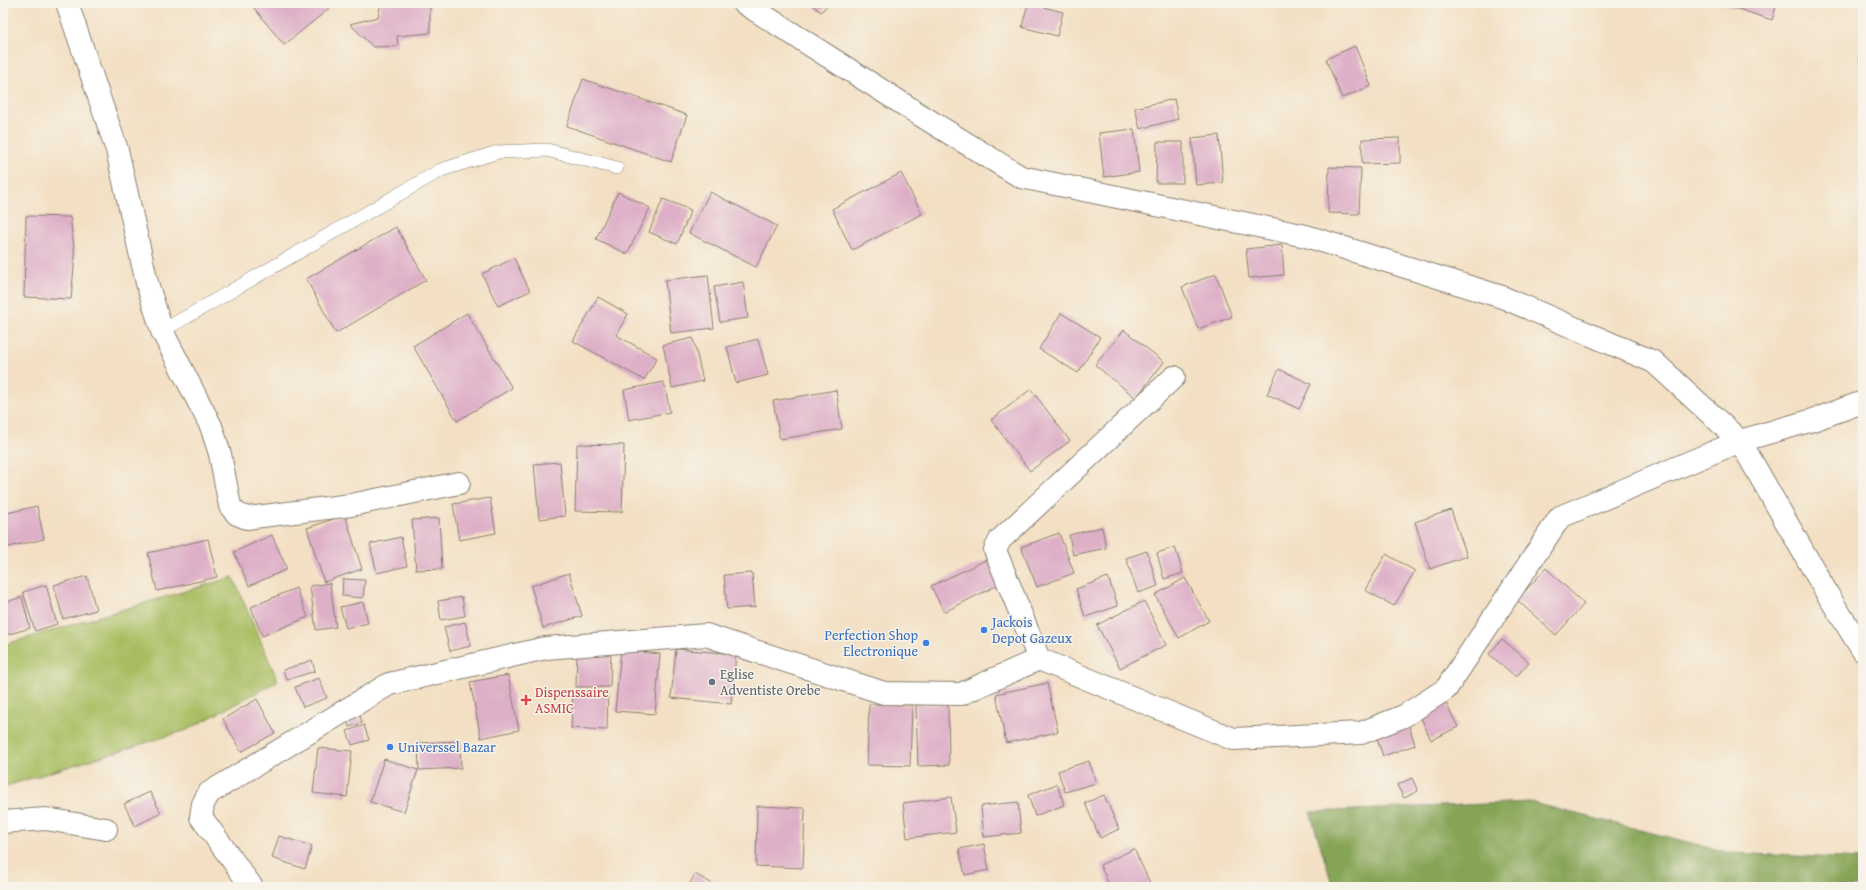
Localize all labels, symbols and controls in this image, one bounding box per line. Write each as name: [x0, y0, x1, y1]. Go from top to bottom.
place label: Jackois Depot Gazeux: [990, 612, 1073, 648]
place label: Perfection Shop Electronique: [825, 625, 918, 661]
marker: Jackois Depot Gazeux: [979, 625, 989, 635]
marker: Perfection Shop Electronique: [921, 638, 931, 648]
place label: Eglise Adventiste Orebe: [720, 664, 821, 700]
marker: Eglise Adventiste Orebe: [707, 677, 717, 687]
place label: Dispenssaire ASMIC: [535, 682, 609, 718]
marker: Dispenssaire ASMIC: [520, 694, 532, 706]
place label: Universsel Bazar: [398, 737, 496, 757]
marker: Universsel Bazar: [385, 742, 395, 752]

